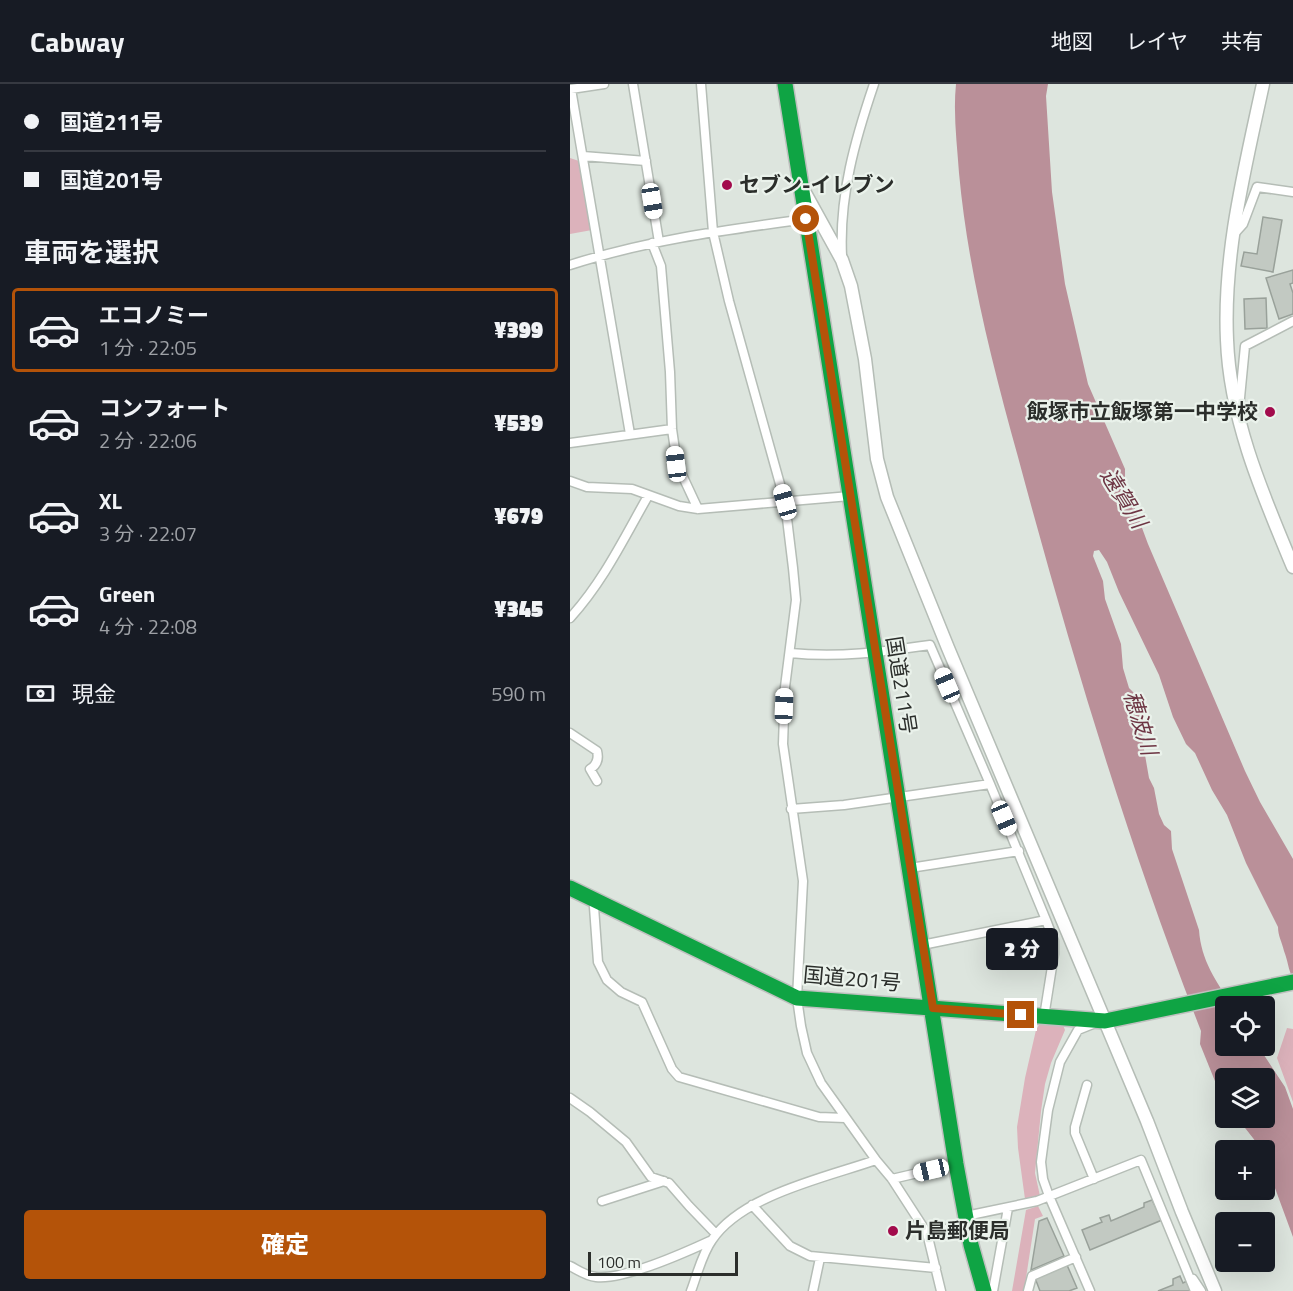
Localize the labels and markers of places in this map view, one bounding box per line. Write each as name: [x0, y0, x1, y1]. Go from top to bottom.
place label: セブン-イレブン: [739, 168, 895, 200]
marker: セブン-イレブン: [720, 178, 734, 192]
place label: 飯塚市立飯塚第一中学校: [1026, 395, 1258, 427]
marker: 飯塚市立飯塚第一中学校: [1263, 405, 1277, 419]
place label: 片島郵便局: [905, 1214, 1010, 1246]
marker: 片島郵便局: [886, 1224, 900, 1238]

